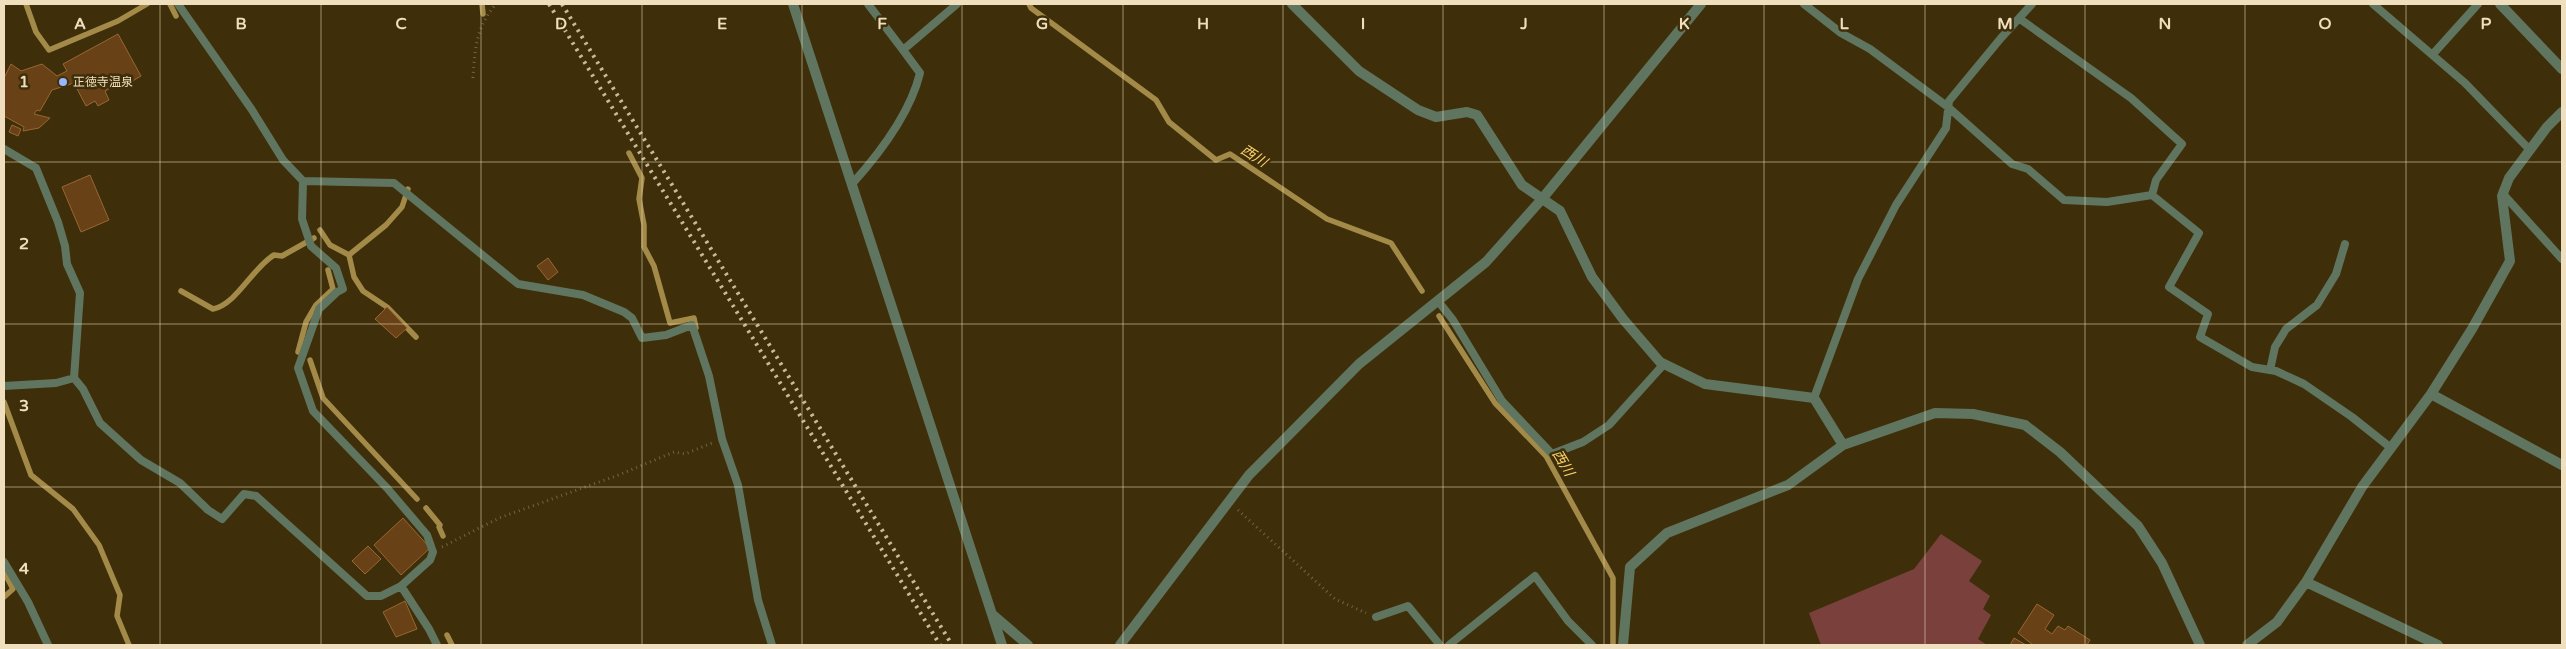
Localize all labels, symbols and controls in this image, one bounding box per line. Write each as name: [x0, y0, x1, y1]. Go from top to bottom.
text: A: [74, 14, 86, 34]
text: B: [235, 14, 247, 34]
text: C: [395, 14, 407, 34]
text: D: [555, 14, 567, 34]
text: E: [717, 14, 727, 34]
text: F: [877, 14, 887, 34]
text: G: [1036, 14, 1048, 34]
text: H: [1197, 14, 1209, 34]
text: I: [1361, 14, 1365, 34]
text: J: [1519, 14, 1528, 34]
text: K: [1679, 14, 1690, 34]
text: L: [1839, 14, 1849, 34]
text: M: [1997, 14, 2013, 34]
text: N: [2159, 14, 2171, 34]
text: O: [2319, 14, 2332, 34]
text: P: [2481, 14, 2492, 34]
text: 1: [19, 72, 29, 92]
place label: 正徳寺温泉: [73, 75, 133, 89]
marker: 正徳寺温泉: [57, 76, 69, 88]
water label: 西川: [1238, 141, 1272, 172]
text: 2: [19, 234, 29, 254]
text: 3: [19, 396, 29, 416]
water label: 西川: [1549, 447, 1579, 481]
text: 4: [19, 559, 29, 579]

